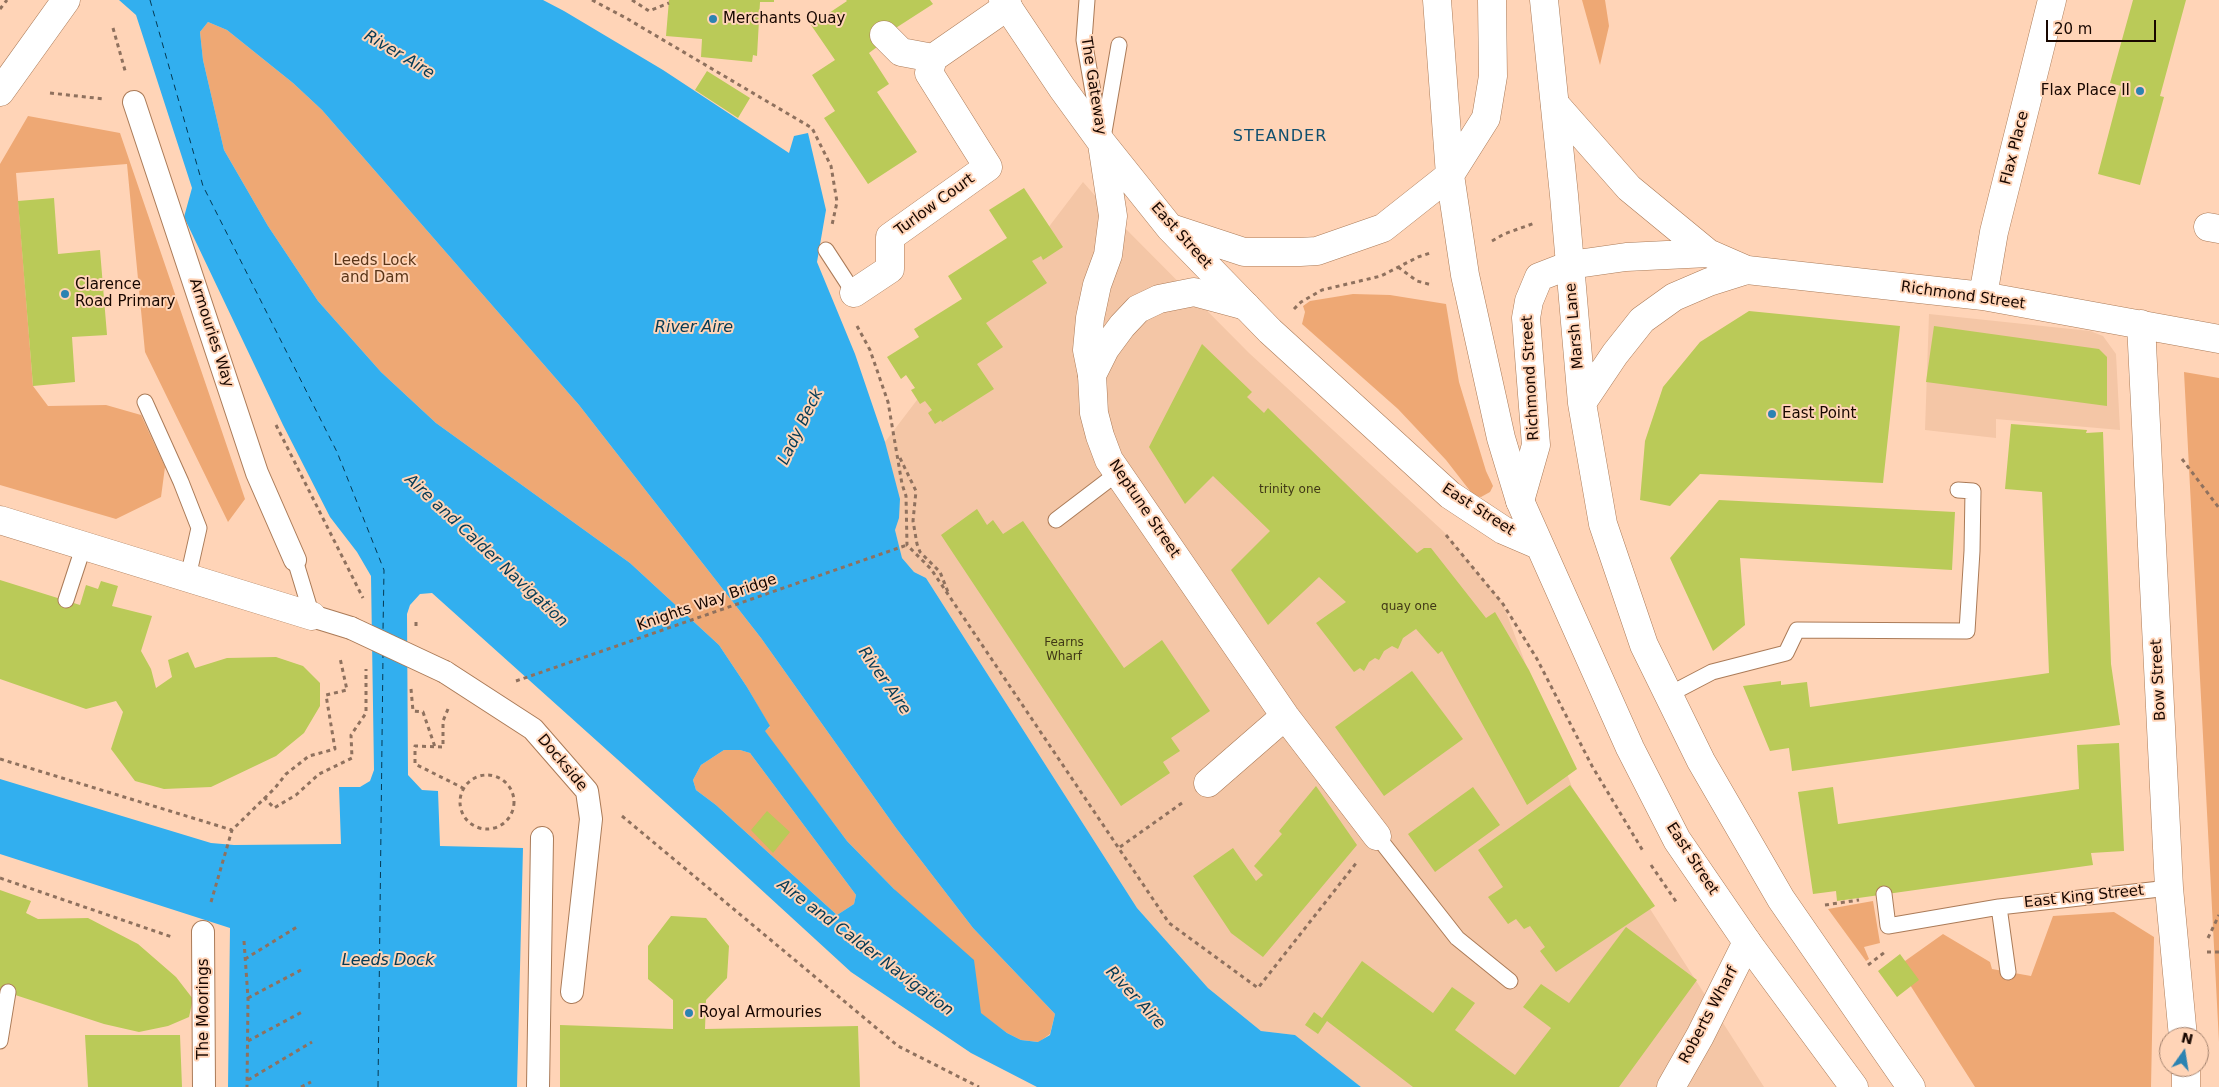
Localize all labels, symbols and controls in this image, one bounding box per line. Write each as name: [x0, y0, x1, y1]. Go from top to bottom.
place label: Merchants Quay: [723, 10, 845, 28]
scale bar: [2049, 10, 2159, 42]
marker: Merchants Quay: [707, 13, 719, 25]
text: 20 m: [2054, 20, 2092, 38]
water label: River Aire: [360, 27, 438, 83]
street label: The Gateway: [1076, 36, 1110, 136]
place label: Flax Place II: [2041, 82, 2130, 100]
marker: Flax Place II: [2134, 85, 2146, 97]
street label: Flax Place: [1997, 109, 2033, 187]
district label: STEANDER: [1232, 127, 1328, 147]
street label: Turlow Court: [892, 170, 978, 240]
street label: East Street: [1147, 199, 1215, 273]
park label: Leeds Lock and Dam: [334, 252, 416, 287]
place label: Clarence Road Primary: [75, 276, 175, 311]
street label: Armouries Way: [185, 276, 237, 390]
street label: Richmond Street: [1900, 278, 2026, 314]
street label: Marsh Lane: [1562, 282, 1588, 370]
marker: Clarence Road Primary: [59, 288, 71, 300]
street label: Richmond Street: [1519, 315, 1543, 441]
water label: River Aire: [655, 318, 733, 338]
water label: Lady Beck: [774, 386, 828, 468]
place label: East Point: [1782, 405, 1856, 423]
marker: East Point: [1766, 408, 1778, 420]
street label: Neptune Street: [1105, 457, 1183, 561]
water label: Aire and Calder Navigation: [401, 471, 571, 631]
street label: East Street: [1438, 480, 1518, 540]
house number: trinity one: [1259, 483, 1321, 497]
street label: Knights Way Bridge: [635, 571, 779, 635]
house number: quay one: [1381, 600, 1437, 614]
house number: Fearns Wharf: [1044, 636, 1084, 664]
street label: Bow Street: [2148, 639, 2170, 721]
water label: River Aire: [854, 643, 914, 719]
street label: Dockside: [533, 731, 591, 795]
street label: East Street: [1662, 819, 1722, 899]
water label: Aire and Calder Navigation: [773, 875, 957, 1021]
street label: East King Street: [2023, 882, 2145, 912]
water label: Leeds Dock: [342, 951, 434, 971]
street label: The Moorings: [195, 958, 213, 1060]
water label: River Aire: [1101, 963, 1169, 1033]
street label: Roberts Wharf: [1676, 963, 1742, 1067]
place label: Royal Armouries: [699, 1004, 822, 1022]
marker: Royal Armouries: [683, 1007, 695, 1019]
north arrow: [2159, 1027, 2209, 1077]
text: N: [2180, 1029, 2195, 1047]

